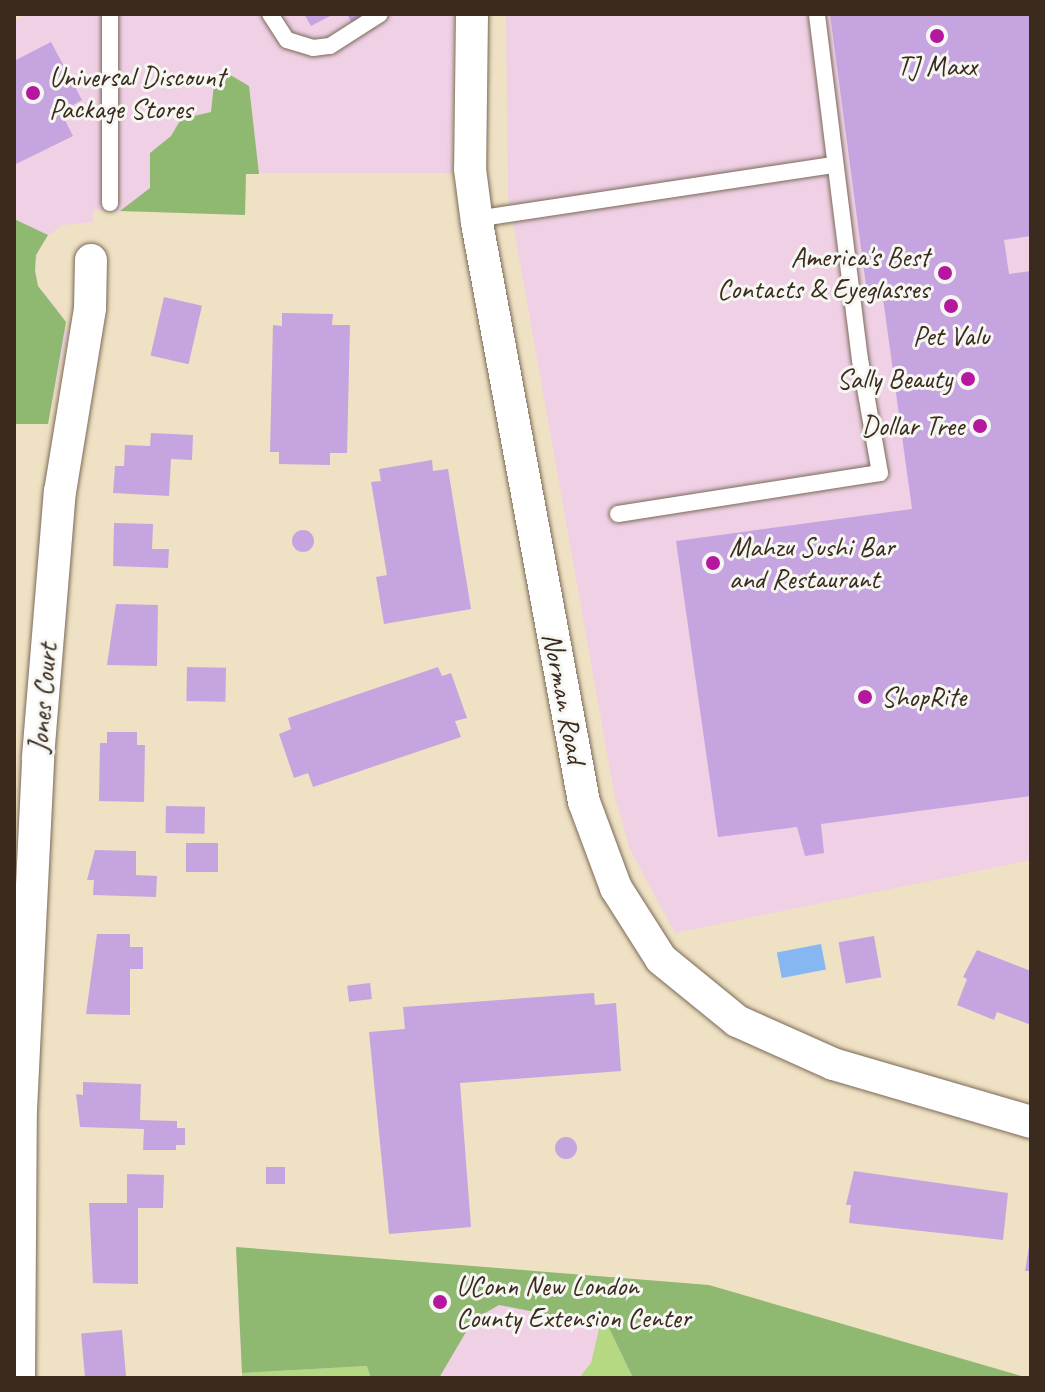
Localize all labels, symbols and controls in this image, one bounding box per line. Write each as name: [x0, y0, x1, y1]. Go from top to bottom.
marker: TJ Maxx: [928, 27, 946, 45]
place label: TJ Maxx: [897, 49, 977, 83]
place label: Universal Discount Package Stores: [49, 60, 225, 126]
marker: Universal Discount Package Stores: [24, 84, 42, 102]
place label: America's Best Contacts & Eyeglasses: [717, 240, 929, 306]
marker: America's Best Contacts & Eyeglasses: [936, 264, 954, 282]
marker: Pet Valu: [942, 297, 960, 315]
place label: Pet Valu: [912, 319, 990, 353]
place label: Sally Beauty: [837, 362, 952, 396]
marker: Sally Beauty: [959, 370, 977, 388]
place label: Dollar Tree: [861, 409, 964, 443]
marker: Dollar Tree: [971, 417, 989, 435]
place label: Mahzu Sushi Bar and Restaurant: [729, 530, 895, 596]
marker: Mahzu Sushi Bar and Restaurant: [704, 554, 722, 572]
street label: Norman Road: [535, 630, 593, 766]
street label: Jones Court: [22, 642, 64, 754]
place label: ShopRite: [881, 680, 966, 714]
marker: ShopRite: [856, 688, 874, 706]
place label: UConn New London County Extension Center: [456, 1269, 691, 1335]
marker: UConn New London County Extension Center: [431, 1293, 449, 1311]

